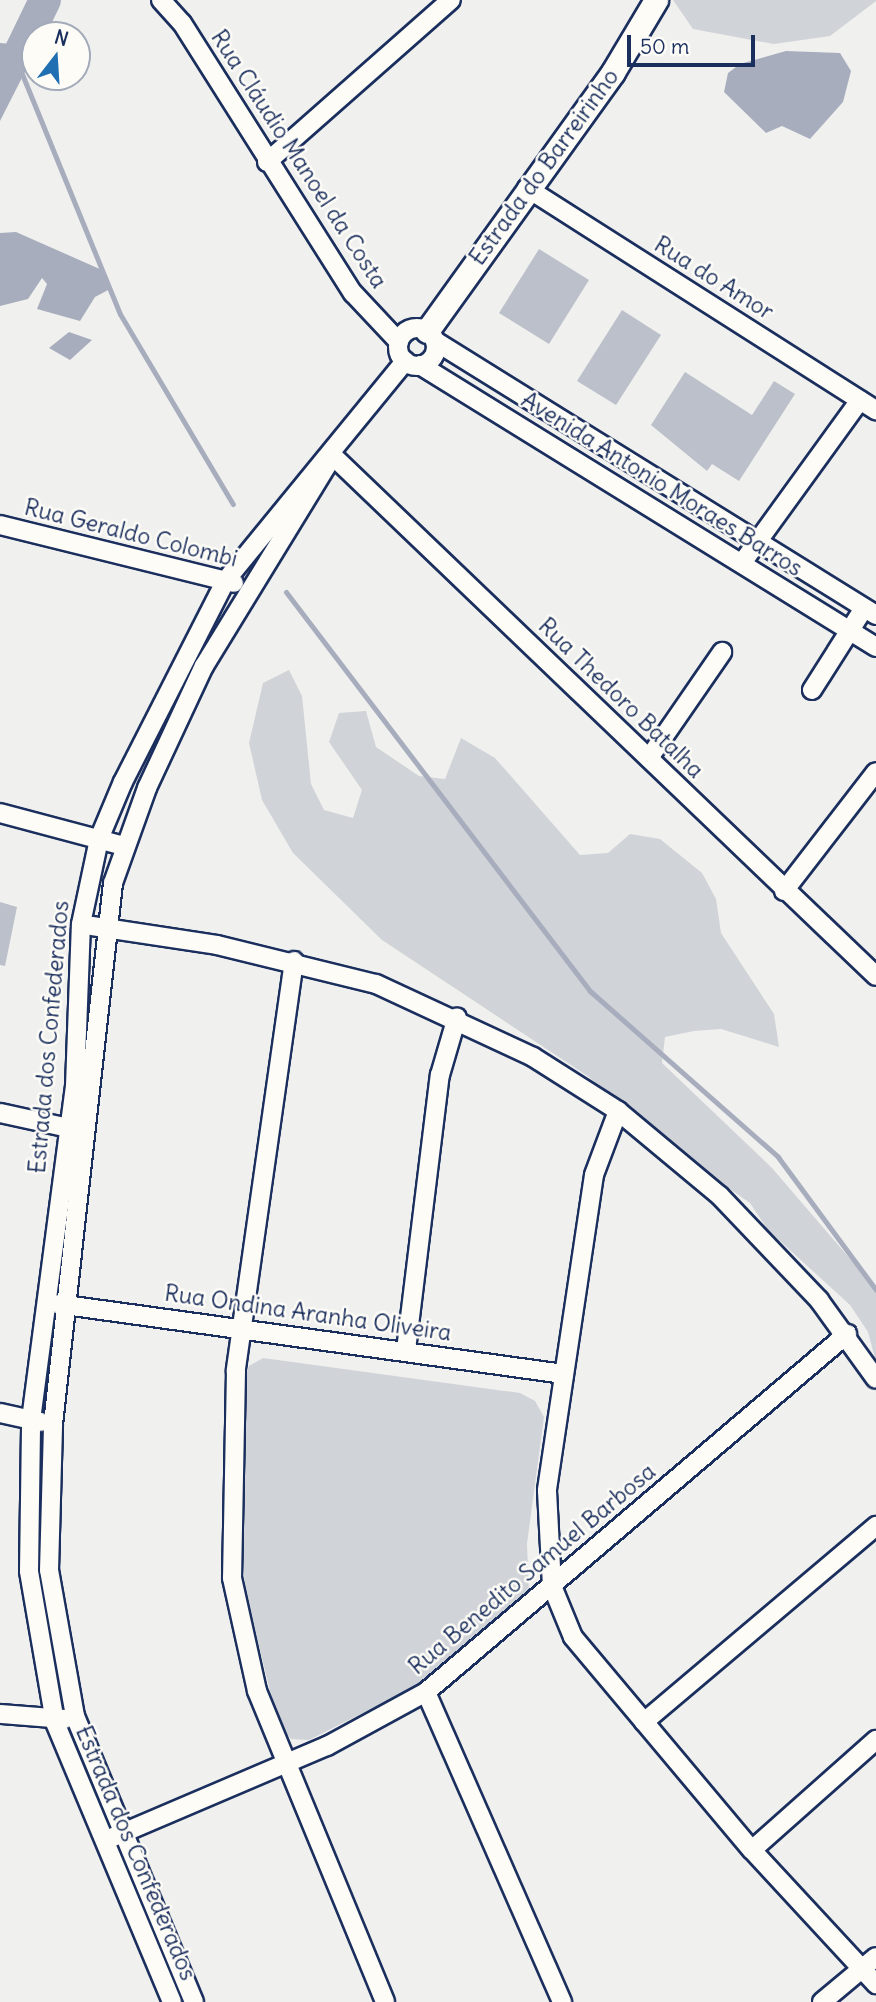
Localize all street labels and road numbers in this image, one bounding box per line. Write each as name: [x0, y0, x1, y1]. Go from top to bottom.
street label: Rua Cláudio Manoel da Costa: [205, 25, 393, 293]
street label: Estrada do Barreirinho: [464, 63, 624, 271]
street label: Rua do Amor: [649, 230, 779, 326]
street label: Avenida Antonio Moraes Barros: [516, 386, 808, 582]
street label: Rua Geraldo Colombi: [22, 493, 240, 573]
street label: Rua Thedoro Batalha: [533, 612, 709, 784]
street label: Estrada dos Confederados: [23, 899, 75, 1175]
street label: Rua Ondina Aranha Oliveira: [163, 1279, 453, 1347]
street label: Rua Benedito Samuel Barbosa: [403, 1458, 661, 1680]
street label: Estrada dos Confederados: [70, 1722, 202, 1984]

